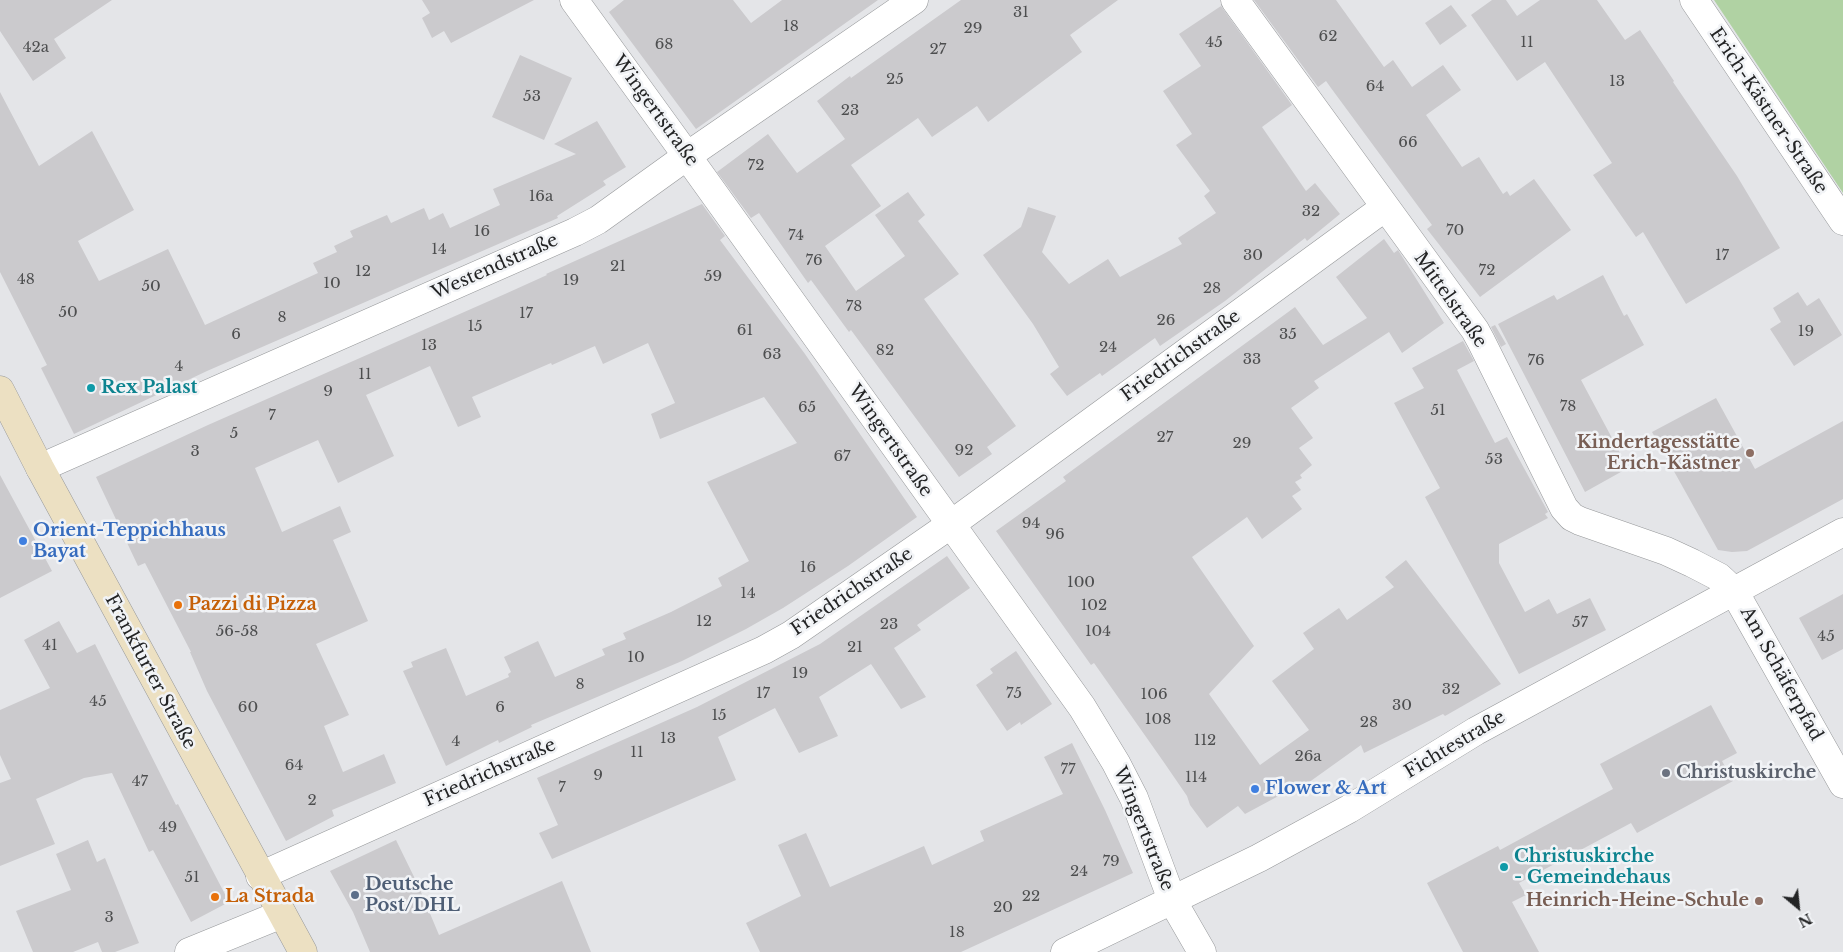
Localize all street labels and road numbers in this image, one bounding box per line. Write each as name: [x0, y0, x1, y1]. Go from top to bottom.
street label: Erich-Kästner-Straße: [1704, 24, 1832, 198]
street label: Wingertstraße: [607, 51, 703, 171]
street label: Westendstraße: [428, 229, 562, 305]
street label: Mittelstraße: [1409, 248, 1491, 352]
street label: Friedrichstraße: [1117, 306, 1245, 406]
street label: Wingertstraße: [843, 381, 937, 501]
street label: Friedrichstraße: [787, 543, 917, 641]
street label: Frankfurter Straße: [100, 591, 200, 753]
street label: Am Schäferpfad: [1735, 603, 1827, 745]
street label: Fichtestraße: [1401, 707, 1509, 783]
street label: Friedrichstraße: [421, 734, 559, 812]
street label: Wingertstraße: [1108, 764, 1178, 894]

